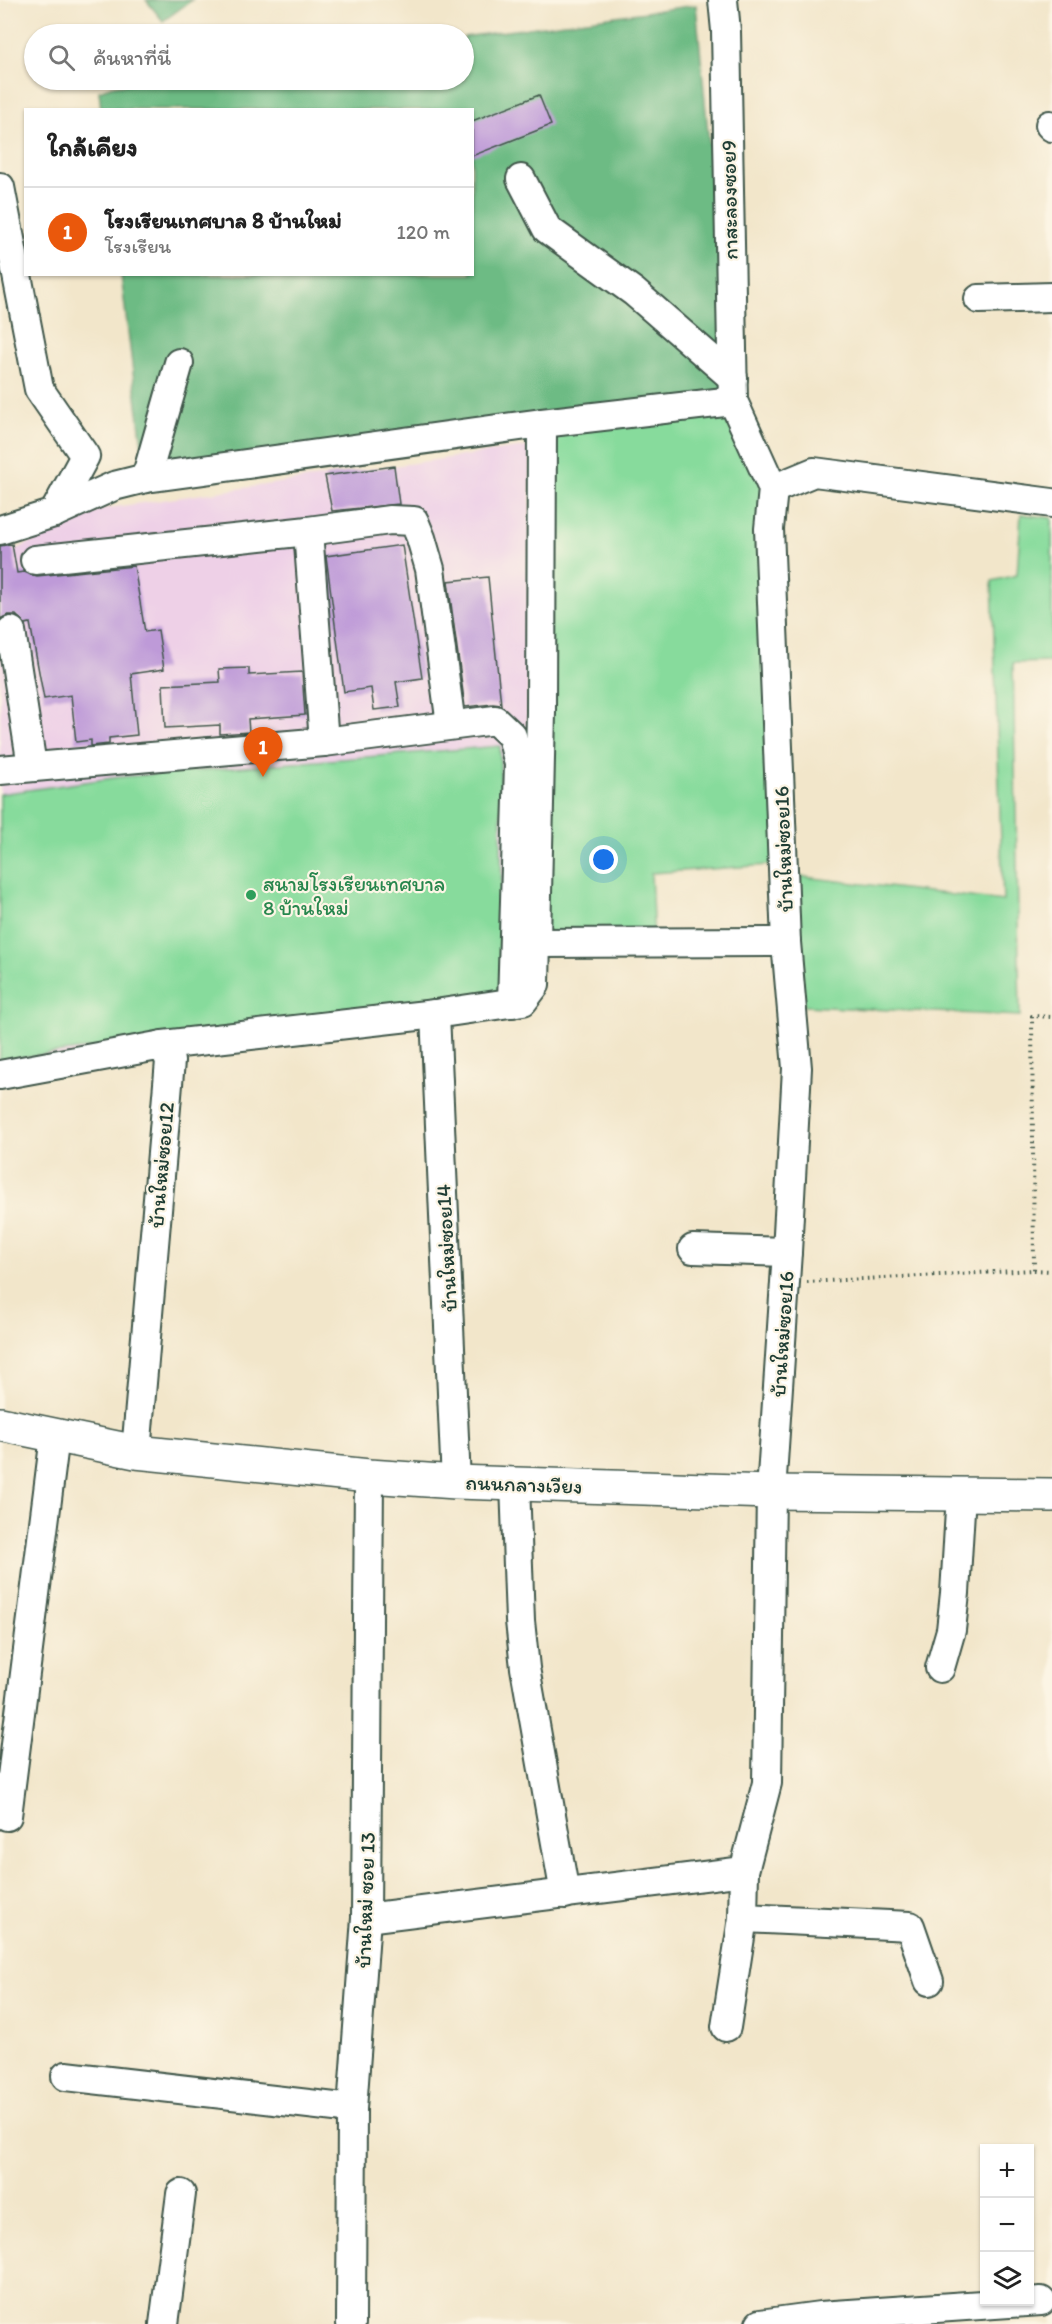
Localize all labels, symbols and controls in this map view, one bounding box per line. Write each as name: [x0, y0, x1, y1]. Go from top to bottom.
search box: [24, 24, 474, 90]
icon: search: [45, 41, 78, 74]
text: ค้นหาที่นี่: [93, 44, 171, 71]
text: ใกล้เคียง: [48, 131, 138, 163]
street label: กาสะลองซอย9: [715, 140, 743, 260]
text: โรงเรียนเทศบาล 8 บ้านใหม่: [105, 207, 342, 234]
text: 1: [63, 220, 72, 244]
text: 120 m: [397, 220, 450, 244]
text: โรงเรียน: [105, 234, 171, 258]
pin: 1: [244, 728, 282, 777]
street label: บ้านใหม่ซอย16: [768, 785, 798, 913]
your location: [589, 845, 618, 874]
place label: สนามโรงเรียนเทศบาล 8 บ้านใหม่: [263, 871, 445, 920]
marker: สนามโรงเรียนเทศบาล 8 บ้านใหม่: [244, 888, 258, 902]
street label: บ้านใหม่ซอย12: [143, 1101, 179, 1229]
street label: บ้านใหม่ซอย14: [430, 1183, 462, 1312]
street label: บ้านใหม่ซอย16: [765, 1270, 799, 1398]
street label: ถนนกลางเวียง: [465, 1469, 583, 1499]
street label: บ้านใหม่ ซอย 13: [350, 1832, 380, 1968]
map controls: [980, 2144, 1034, 2306]
button: +: [980, 2144, 1034, 2198]
button: −: [980, 2198, 1034, 2252]
button: layers: [980, 2252, 1034, 2306]

